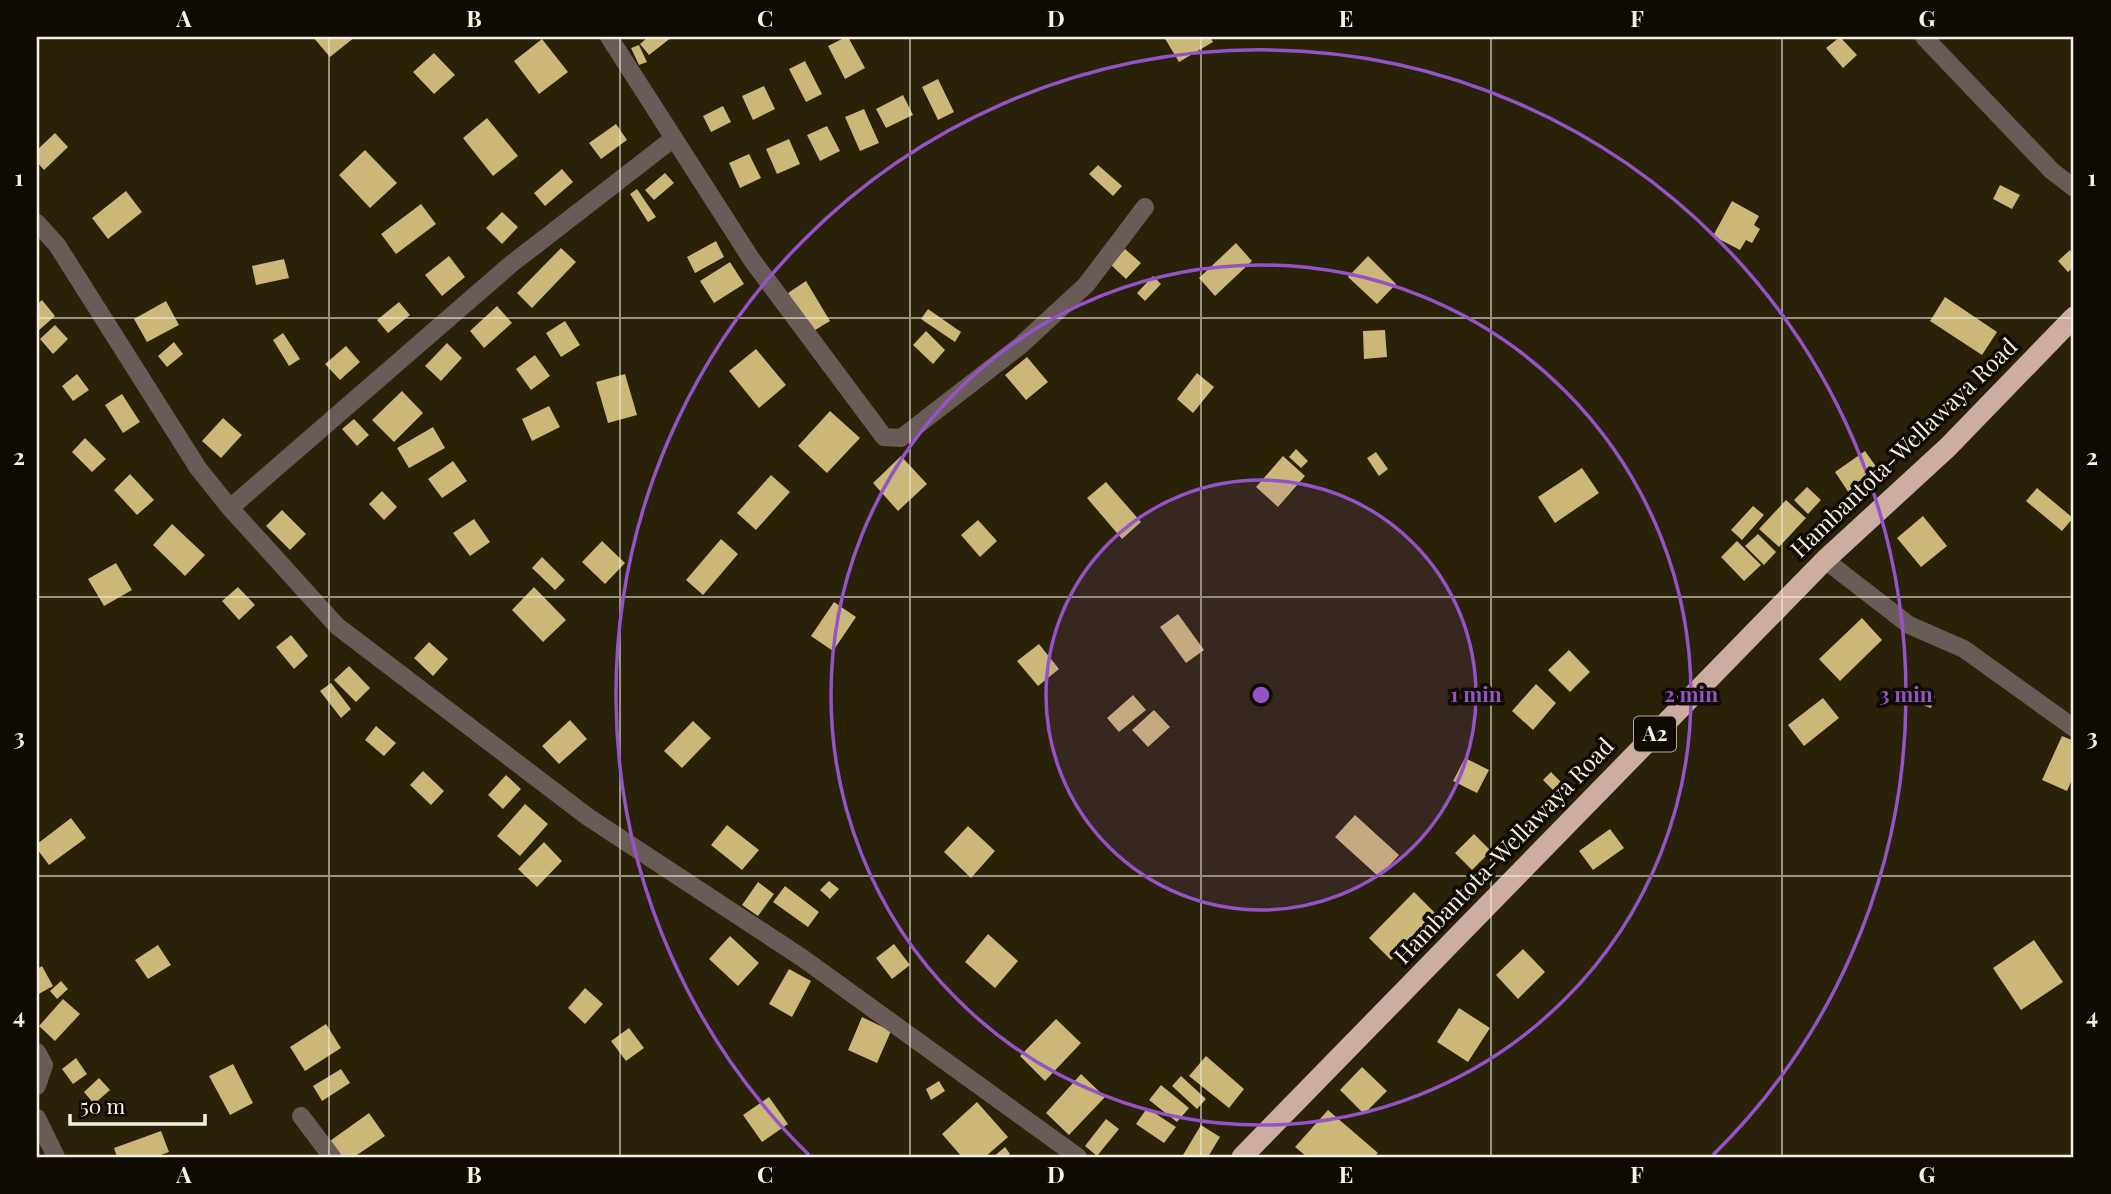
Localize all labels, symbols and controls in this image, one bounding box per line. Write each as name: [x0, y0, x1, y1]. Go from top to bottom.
text: A: [175, 2, 192, 33]
text: B: [466, 2, 482, 33]
text: C: [757, 2, 773, 33]
text: D: [1047, 2, 1065, 33]
text: E: [1339, 2, 1353, 33]
text: F: [1630, 2, 1644, 33]
text: G: [1919, 2, 1936, 33]
text: 1: [15, 161, 24, 192]
text: 1: [2088, 161, 2097, 192]
street label: Hambantota-Wellawaya Road: [1783, 330, 2023, 564]
text: 2: [13, 440, 25, 471]
text: 2: [2086, 440, 2098, 471]
text: 1 min: [1450, 679, 1502, 707]
text: 2 min: [1664, 679, 1718, 707]
text: 3 min: [1879, 679, 1933, 707]
centre of rings: [1249, 683, 1273, 707]
road number: A2: [1634, 716, 1676, 752]
text: 3: [13, 720, 25, 751]
text: 3: [2086, 720, 2098, 751]
street label: Hambantota-Wellawaya Road: [1386, 730, 1620, 970]
text: 4: [13, 999, 25, 1030]
text: 4: [2086, 999, 2098, 1030]
scale bar: [70, 1082, 205, 1126]
text: 50 m: [80, 1091, 126, 1119]
text: A: [175, 1158, 192, 1189]
text: B: [466, 1158, 482, 1189]
text: C: [757, 1158, 773, 1189]
text: D: [1047, 1158, 1065, 1189]
text: E: [1339, 1158, 1353, 1189]
text: F: [1630, 1158, 1644, 1189]
text: G: [1919, 1158, 1936, 1189]

